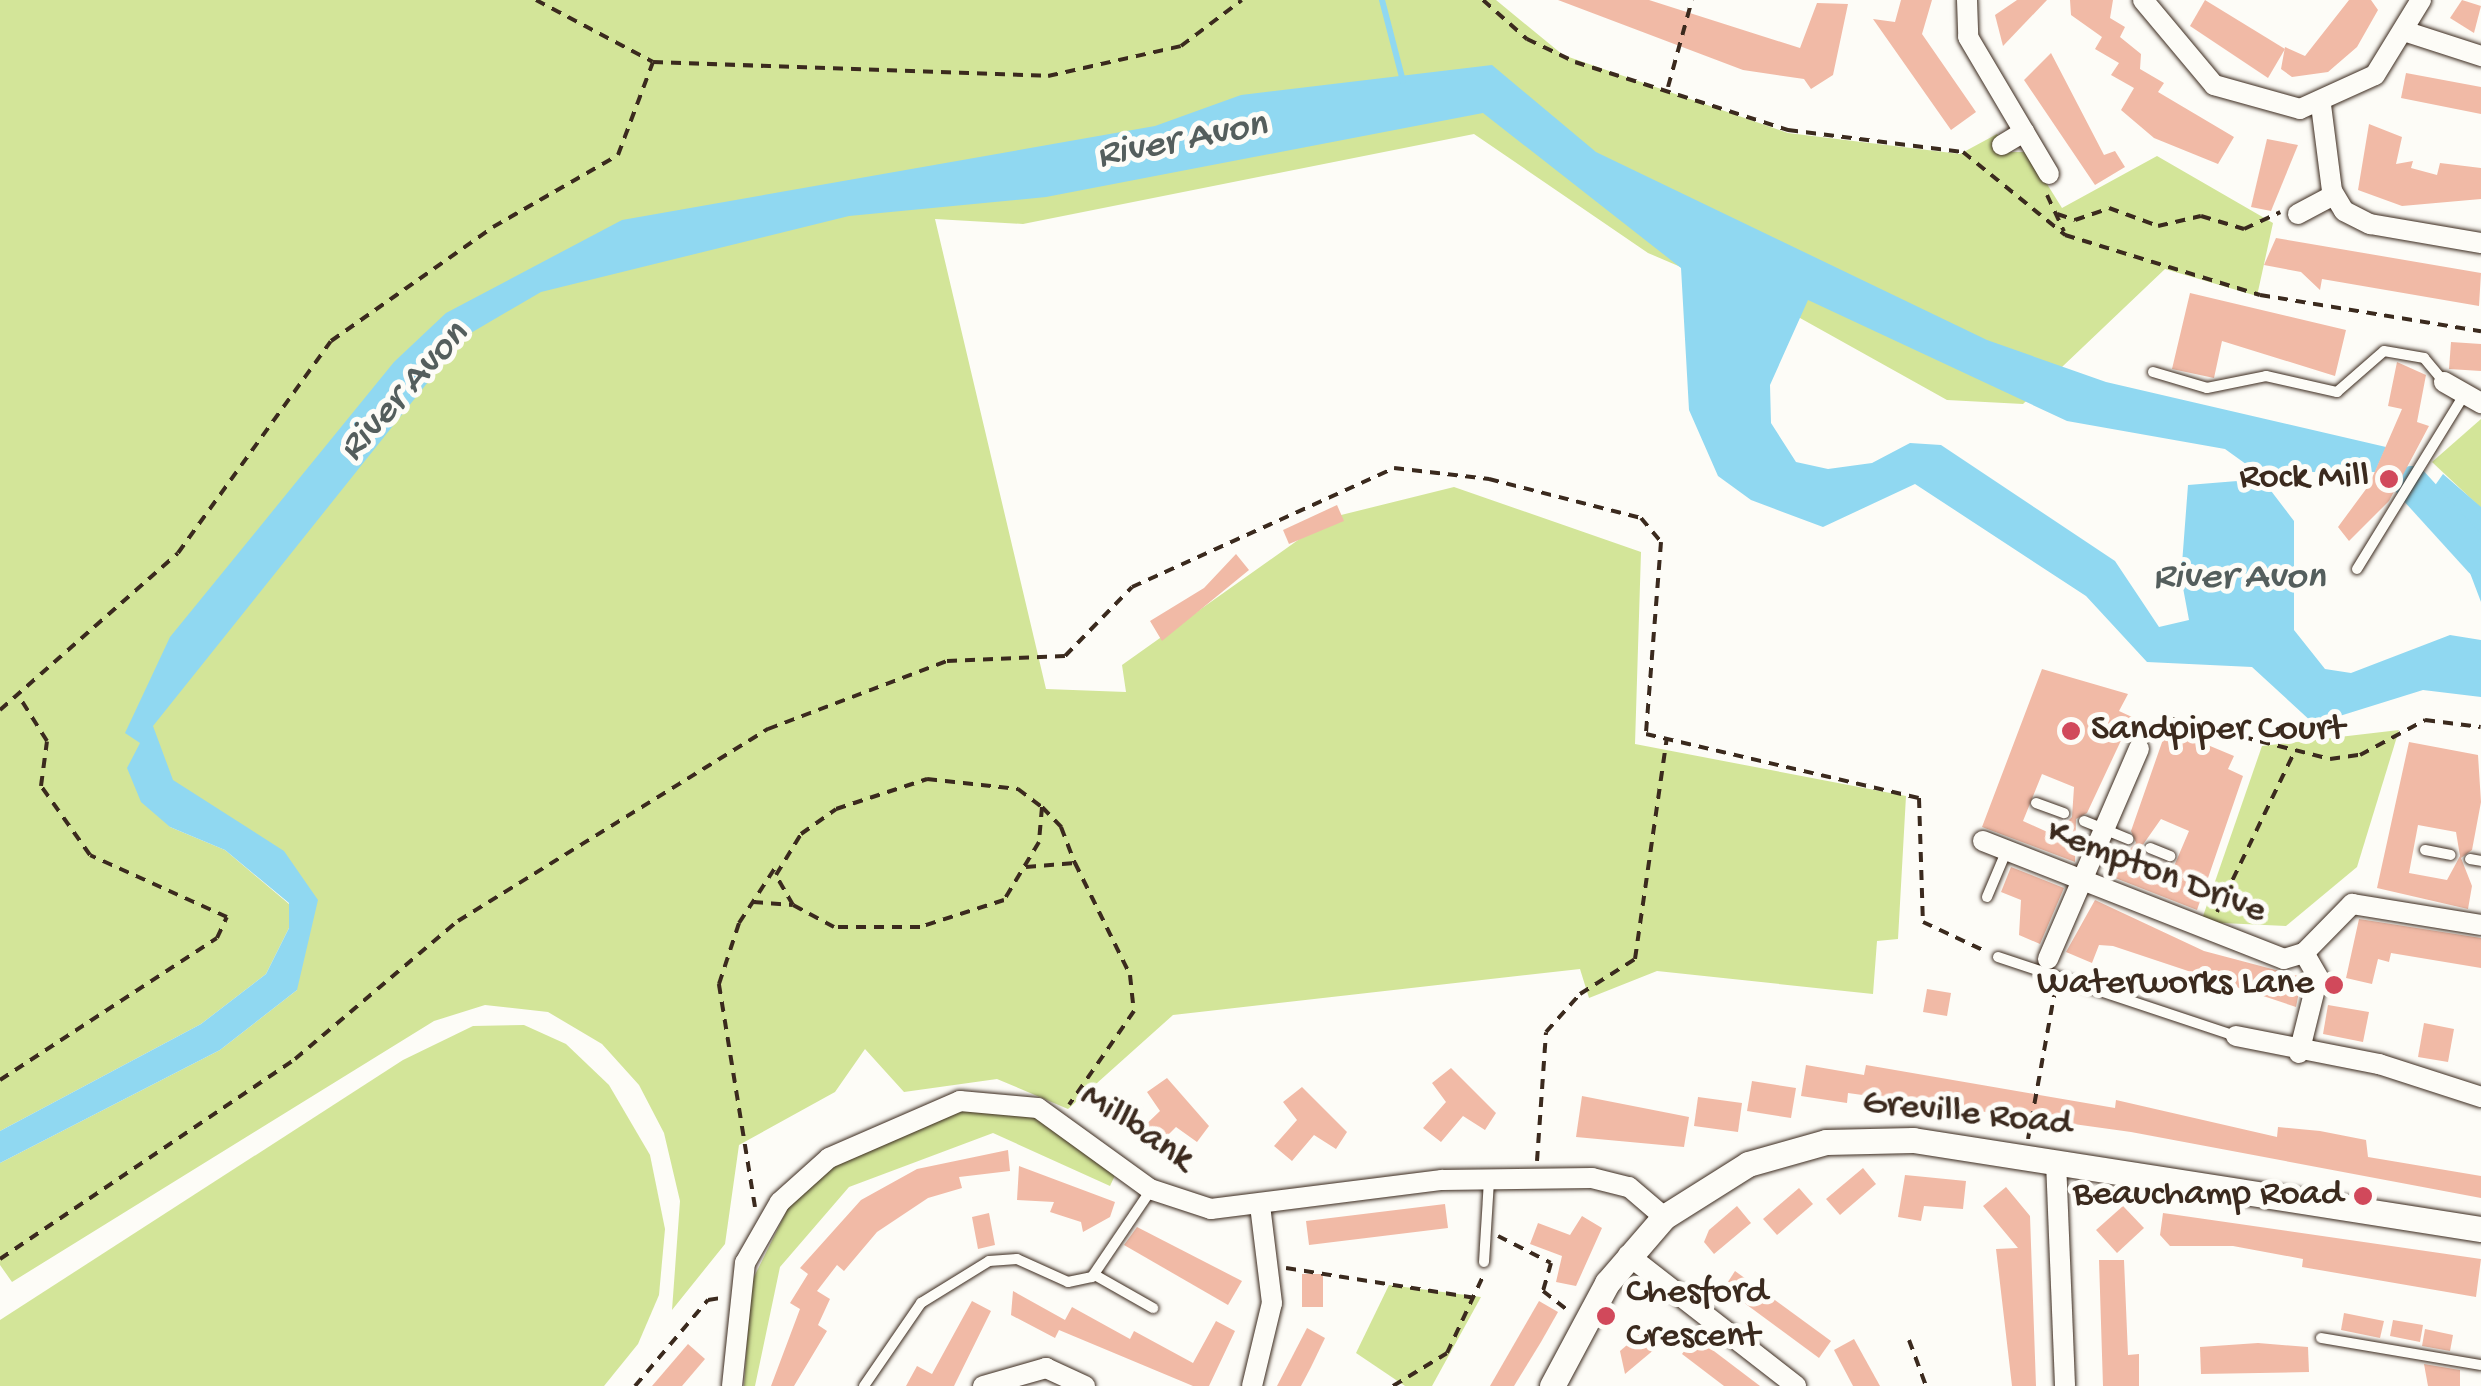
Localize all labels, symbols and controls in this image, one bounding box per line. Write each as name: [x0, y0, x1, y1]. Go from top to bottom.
water label: River Avon: [1093, 102, 1271, 182]
water label: River Avon: [329, 313, 481, 473]
place label: Rock Mill: [2239, 456, 2369, 502]
marker: Rock Mill: [2378, 468, 2400, 490]
water label: River Avon: [2153, 555, 2325, 603]
place label: Sandpiper Court: [2091, 708, 2345, 754]
marker: Sandpiper Court: [2060, 720, 2082, 742]
street label: Kempton Drive: [2040, 810, 2272, 936]
place label: Waterworks Lane: [2037, 962, 2314, 1008]
marker: Waterworks Lane: [2323, 974, 2345, 996]
street label: Millbank: [1070, 1074, 1202, 1184]
street label: Greville Road: [1860, 1081, 2074, 1149]
place label: Beauchamp Road: [2073, 1173, 2343, 1219]
marker: Beauchamp Road: [2352, 1185, 2374, 1207]
place label: Chesford Crescent: [1626, 1271, 1768, 1360]
marker: Chesford Crescent: [1595, 1305, 1617, 1327]

